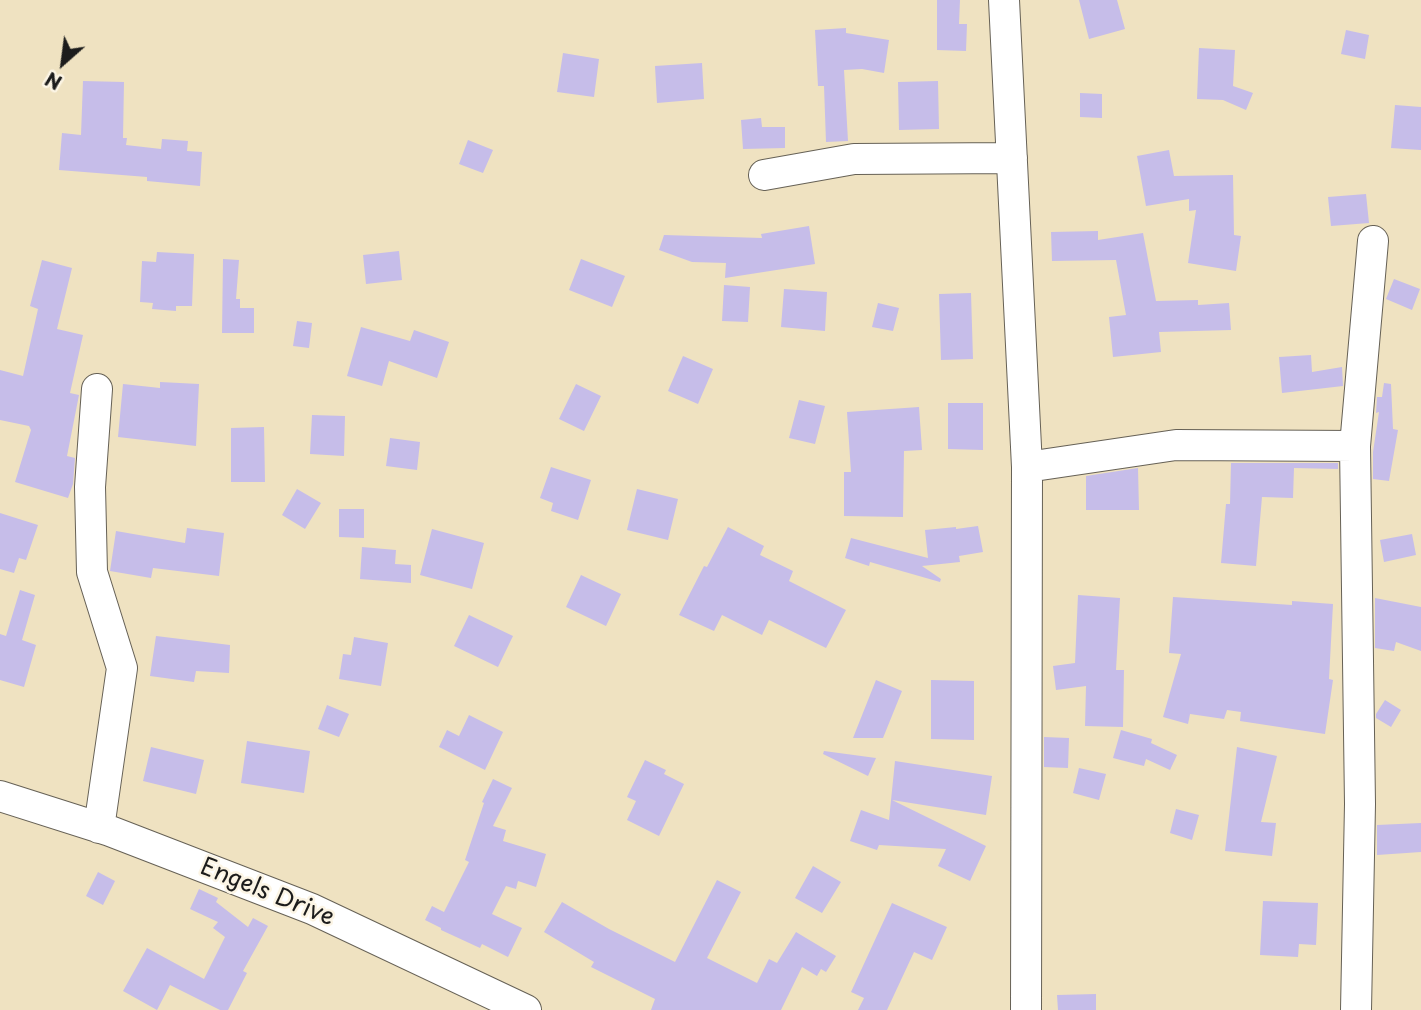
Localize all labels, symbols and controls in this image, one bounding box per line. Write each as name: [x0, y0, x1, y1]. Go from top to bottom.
north arrow: [28, 28, 98, 98]
text: N: [40, 66, 66, 97]
street label: Engels Drive: [196, 853, 338, 933]

